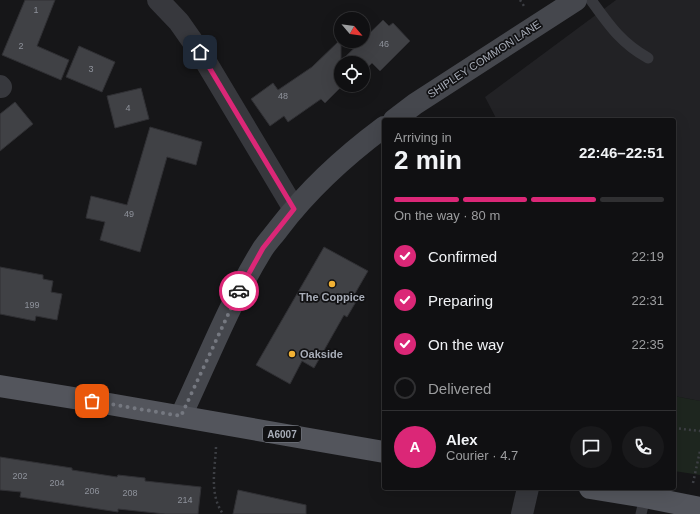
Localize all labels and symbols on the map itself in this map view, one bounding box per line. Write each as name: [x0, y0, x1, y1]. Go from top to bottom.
house number: 1: [33, 5, 39, 15]
north arrow: [334, 12, 370, 48]
street label: SHIPLEY COMMON LANE: [425, 18, 543, 100]
pin: [183, 35, 217, 69]
house number: 46: [379, 39, 389, 49]
house number: 2: [18, 41, 24, 51]
house number: 3: [88, 64, 94, 74]
house number: 48: [278, 91, 288, 101]
house number: 4: [125, 103, 131, 113]
house number: 49: [124, 209, 134, 219]
courier: [219, 271, 259, 311]
marker: The Coppice: [327, 279, 337, 289]
place label: The Coppice: [299, 291, 365, 303]
house number: 199: [24, 300, 40, 310]
place label: Oakside: [300, 348, 343, 360]
marker: Oakside: [287, 349, 297, 359]
pin: [75, 384, 109, 418]
road number: A6007: [263, 426, 301, 442]
house number: 202: [12, 471, 28, 481]
house number: 204: [49, 478, 65, 488]
house number: 206: [84, 486, 100, 496]
house number: 208: [122, 488, 138, 498]
house number: 214: [177, 495, 193, 505]

